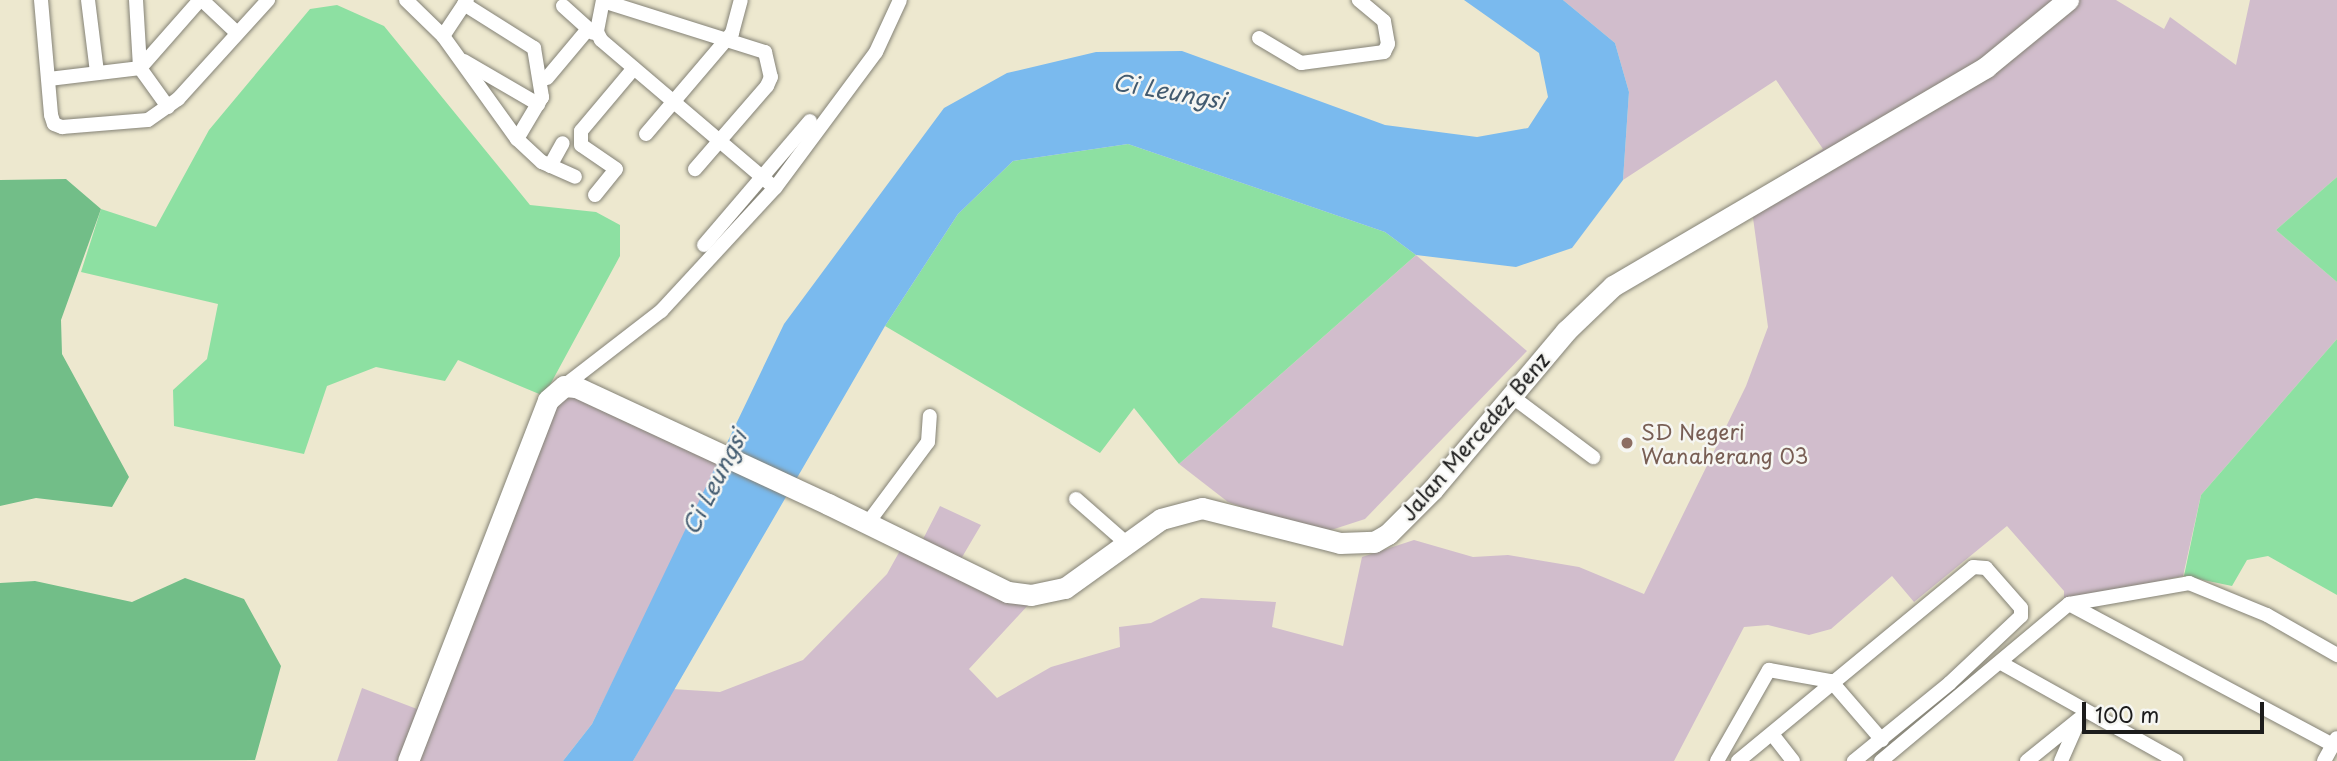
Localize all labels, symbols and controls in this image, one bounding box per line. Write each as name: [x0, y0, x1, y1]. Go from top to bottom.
water label: Ci Leungsi: [1111, 68, 1227, 114]
street label: Jalan Mercedez Benz: [1394, 347, 1554, 525]
place label: SD Negeri Wanaherang 03: [1641, 418, 1808, 468]
water label: Ci Leungsi: [676, 425, 752, 539]
marker: SD Negeri Wanaherang 03: [1619, 435, 1635, 451]
scale bar: [2085, 688, 2267, 732]
text: 100 m: [2095, 698, 2159, 730]

